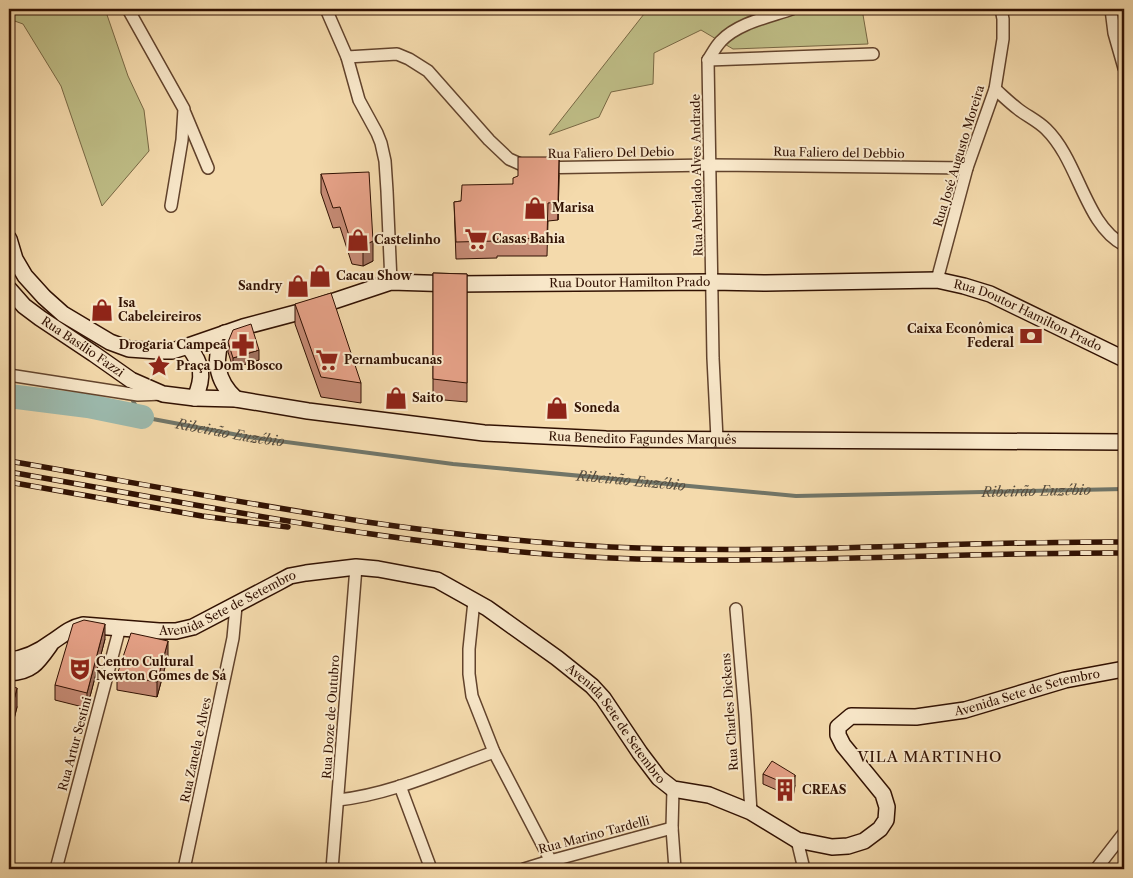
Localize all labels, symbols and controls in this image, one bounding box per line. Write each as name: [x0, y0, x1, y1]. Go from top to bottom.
street label: Rua José Augusto Moreira: [930, 83, 987, 228]
street label: Rua Aberlado Alves Andrade: [688, 93, 705, 256]
street label: Rua Faliero Del Debio: [548, 144, 674, 161]
street label: Rua Faliero del Debbio: [773, 144, 905, 161]
shop icon: Marisa: [522, 195, 548, 221]
place label: Marisa: [552, 200, 595, 215]
supermarket icon: Casas Bahia: [463, 226, 489, 252]
shop icon: Castelinho: [345, 227, 371, 253]
place label: Casas Bahia: [492, 231, 566, 246]
place label: Castelinho: [374, 232, 441, 247]
shop icon: Cacau Show: [307, 263, 333, 289]
place label: Cacau Show: [336, 268, 412, 283]
shop icon: Sandry: [285, 273, 311, 299]
street label: Rua Doutor Hamilton Prado: [549, 274, 710, 290]
street label: Rua Doutor Hamilton Prado: [952, 276, 1105, 354]
place label: Sandry: [238, 278, 283, 293]
place label: Isa Cabeleireiros: [118, 295, 202, 324]
shop icon: Isa Cabeleireiros: [89, 297, 115, 323]
street label: Rua Basílio Fazzi: [39, 313, 127, 380]
place label: Caixa Econômica Federal: [907, 321, 1015, 350]
bank icon: Caixa Econômica Federal: [1018, 323, 1044, 349]
pharmacy icon: Drogaria Campeã: [230, 332, 256, 358]
place label: Drogaria Campeã: [119, 337, 228, 352]
supermarket icon: Pernambucanas: [314, 347, 340, 373]
place label: Pernambucanas: [344, 352, 443, 367]
place icon: Praça Dom Bosco: [146, 353, 172, 379]
place label: Praça Dom Bosco: [176, 358, 283, 373]
shop icon: Saito: [383, 385, 409, 411]
place label: Saito: [412, 390, 444, 405]
shop icon: Soneda: [544, 395, 570, 421]
place label: Soneda: [574, 400, 621, 415]
water label: Ribeirão Euzébio: [174, 414, 286, 451]
street label: Rua Benedito Fagundes Marquês: [548, 428, 737, 447]
water label: Ribeirão Euzébio: [575, 466, 687, 495]
water label: Ribeirão Euzébio: [980, 481, 1092, 501]
street label: Avenida Sete de Setembro: [158, 567, 297, 638]
street label: Rua Charles Dickens: [718, 653, 741, 771]
place label: Centro Cultural Newton Gomes de Sá: [96, 654, 228, 683]
street label: Rua Doze de Outubro: [319, 654, 342, 780]
theatre icon: Centro Cultural Newton Gomes de Sá: [67, 656, 93, 682]
street label: Avenida Sete de Setembro: [563, 660, 668, 787]
street label: Avenida Sete de Setembro: [953, 666, 1101, 719]
street label: Rua Artur Sestini: [55, 695, 94, 793]
street label: Rua Zanela e Alves: [177, 696, 214, 804]
district label: VILA MARTINHO: [856, 747, 1003, 766]
building icon: CREAS: [772, 777, 798, 803]
place label: CREAS: [802, 782, 847, 797]
street label: Rua Marino Tardelli: [537, 812, 651, 857]

